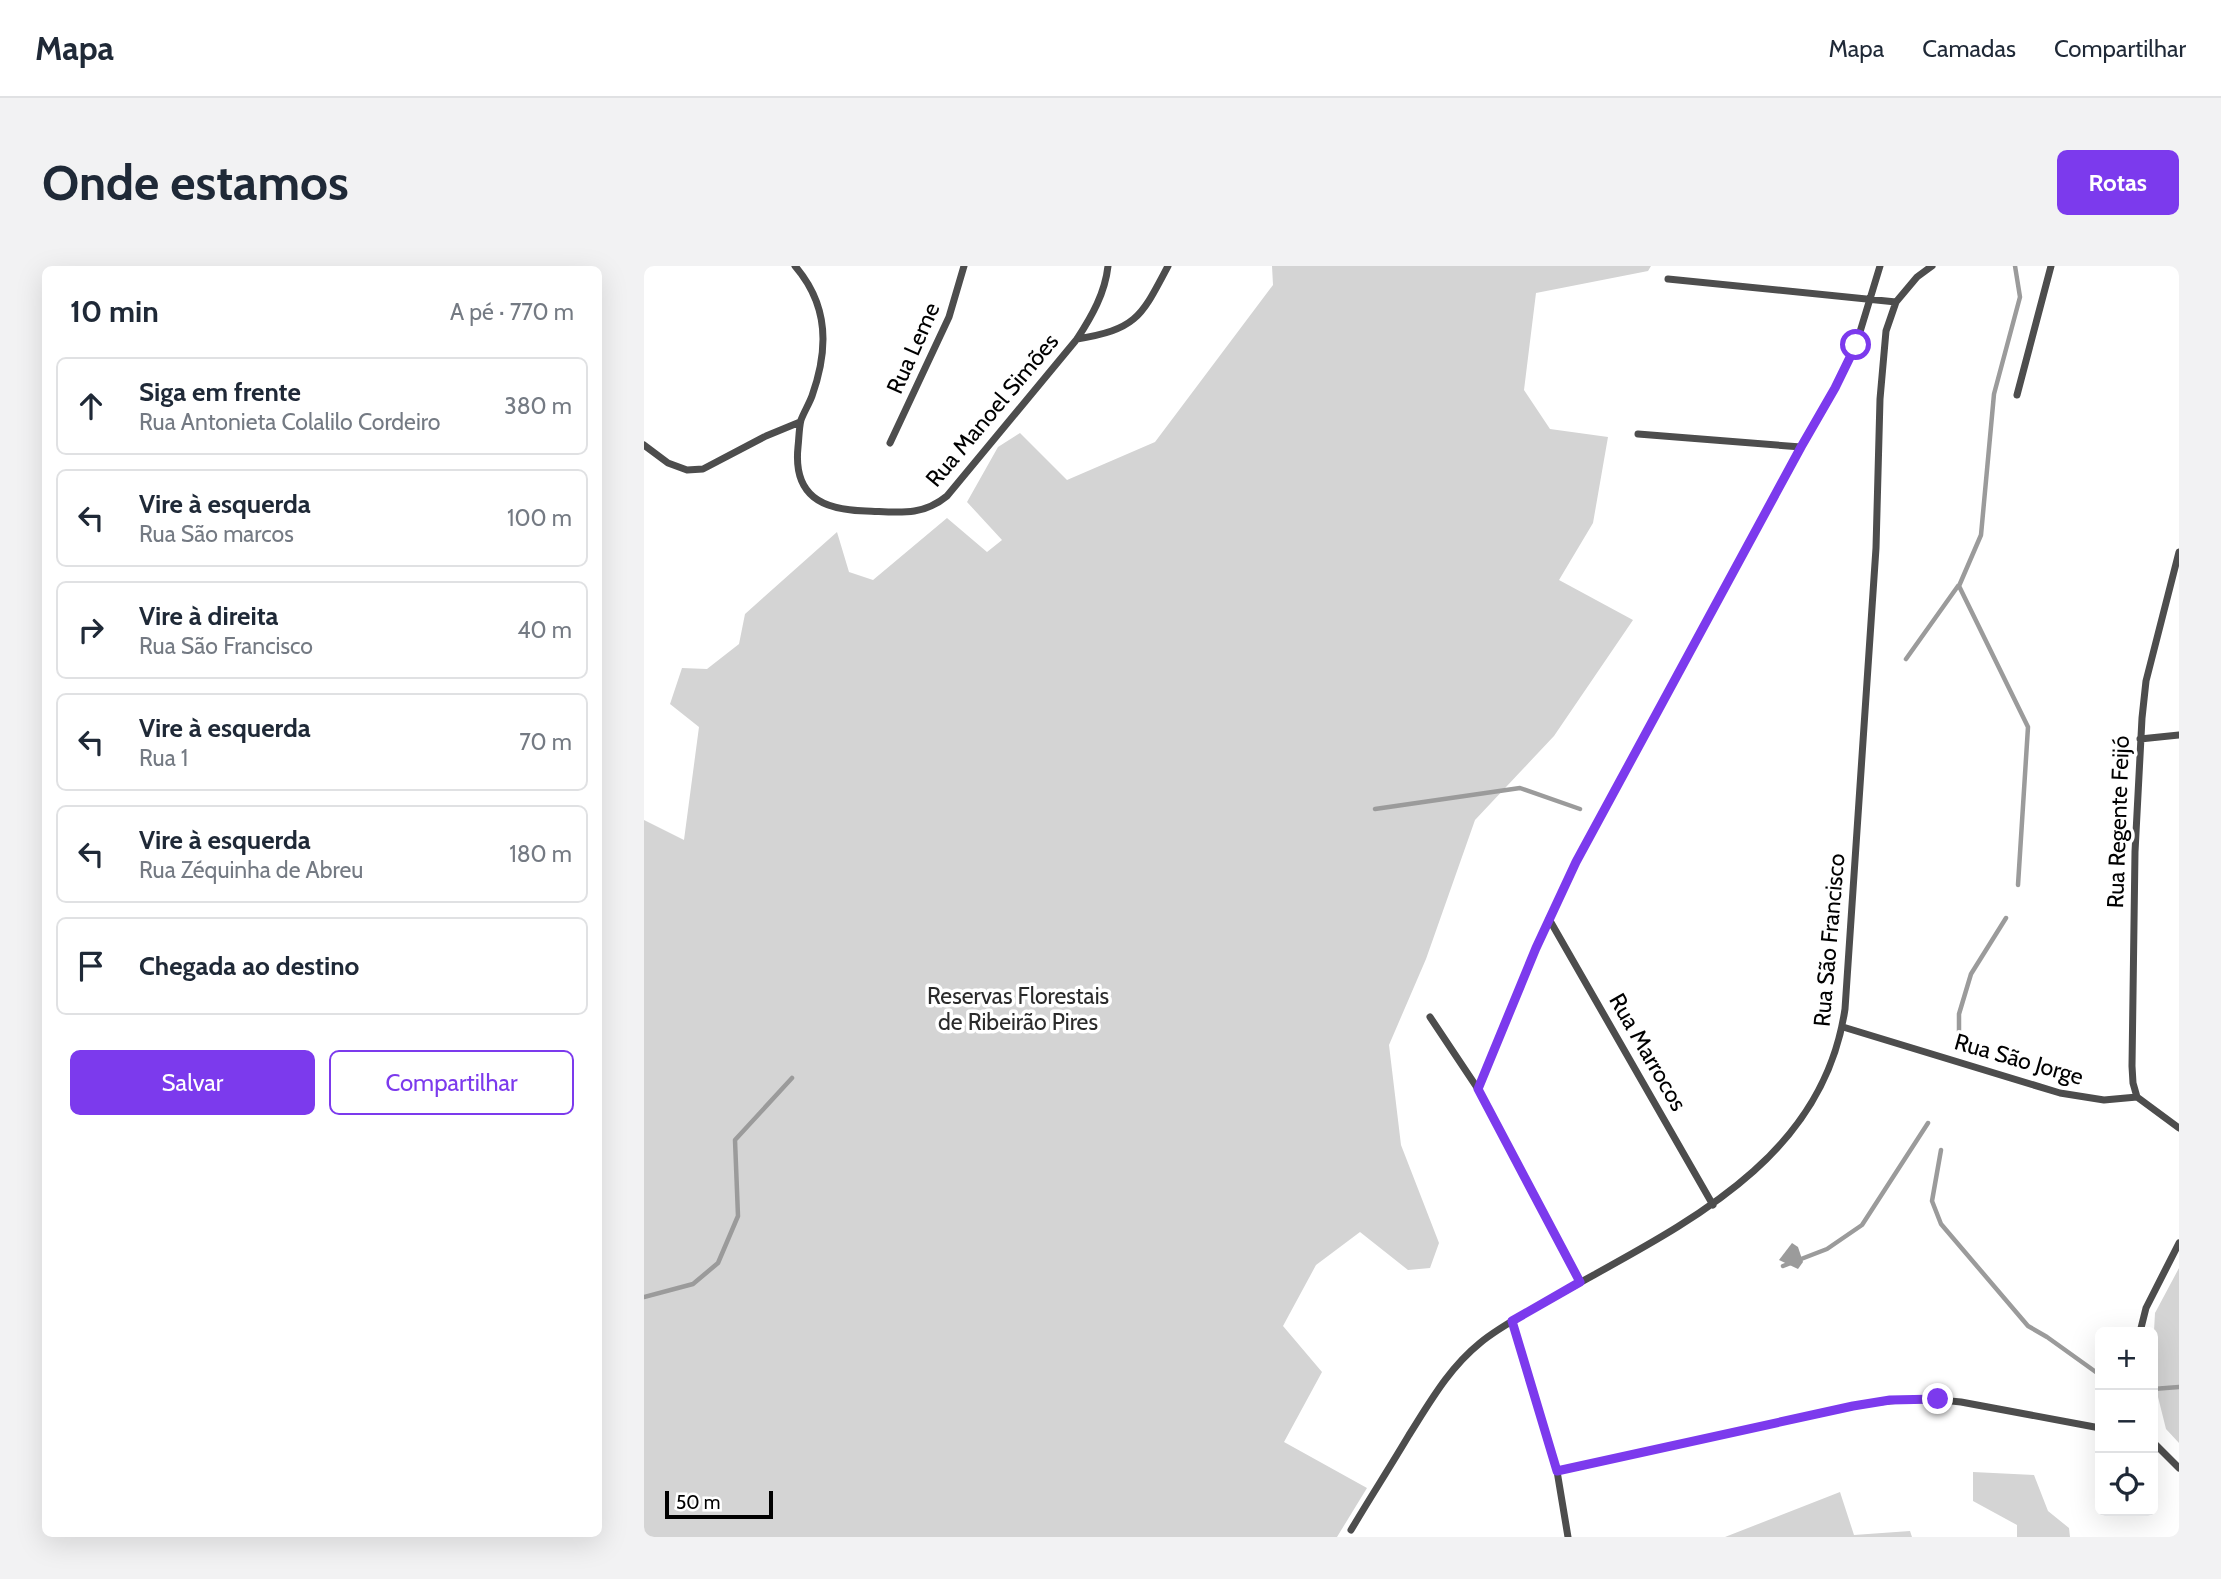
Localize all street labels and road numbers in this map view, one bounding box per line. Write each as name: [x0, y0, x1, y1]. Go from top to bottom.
street label: Rua Leme: [881, 298, 946, 398]
street label: Rua Manoel Simões: [920, 328, 1064, 492]
street label: Rua Regente Feijó: [2101, 735, 2135, 909]
street label: Rua São Francisco: [1807, 852, 1851, 1028]
street label: Rua Marrocos: [1603, 988, 1693, 1116]
street label: Rua São Jorge: [1951, 1027, 2087, 1091]

